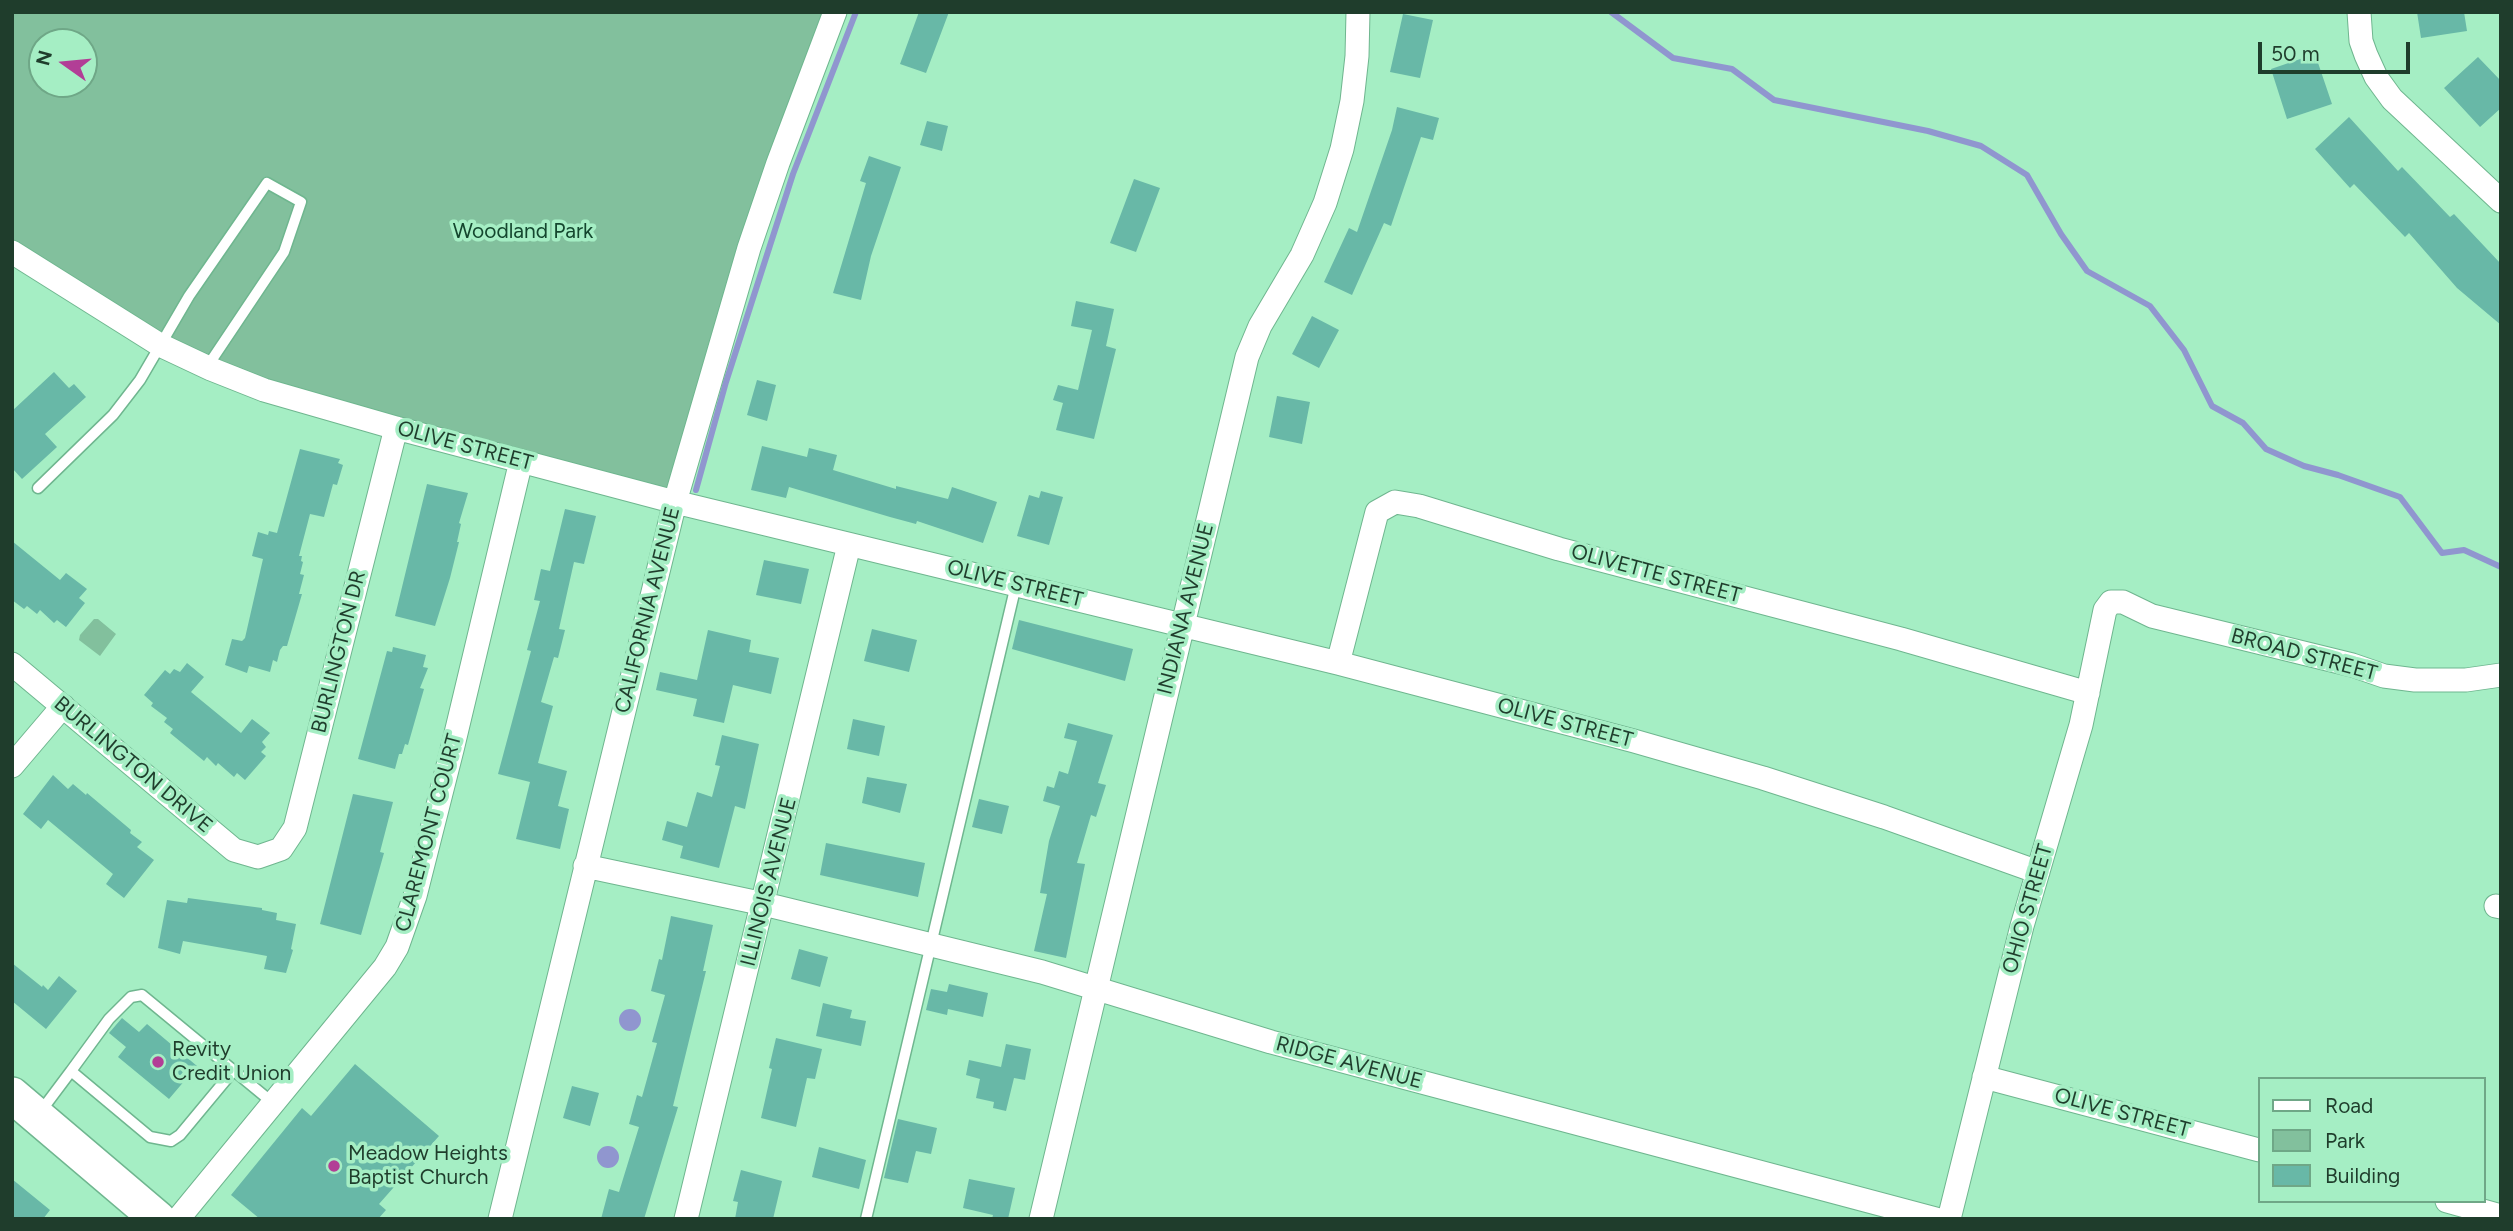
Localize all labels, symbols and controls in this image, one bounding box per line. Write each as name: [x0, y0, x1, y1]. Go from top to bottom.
north arrow: [28, 28, 98, 98]
scale bar: [2261, 28, 2413, 72]
text: 50 m: [2271, 41, 2320, 66]
text: N: [31, 48, 57, 68]
park label: Woodland Park: [453, 219, 593, 245]
street label: OLIVE STREET: [395, 416, 535, 476]
street label: CALIFORNIA AVENUE: [610, 504, 686, 716]
street label: INDIANA AVENUE: [1153, 521, 1219, 697]
street label: OLIVETTE STREET: [1568, 539, 1744, 609]
street label: OLIVE STREET: [944, 555, 1086, 613]
street label: BURLINGTON DR: [307, 568, 371, 736]
street label: BROAD STREET: [2228, 623, 2380, 687]
street label: BURLINGTON DRIVE: [49, 691, 217, 839]
street label: OLIVE STREET: [1495, 693, 1635, 753]
street label: CLAREMONT COURT: [390, 731, 468, 935]
street label: ILLINOIS AVENUE: [736, 795, 802, 969]
street label: OHIO STREET: [1998, 841, 2058, 977]
street label: RIDGE AVENUE: [1273, 1031, 1425, 1095]
place label: Revity Credit Union: [172, 1037, 291, 1087]
marker: Revity Credit Union: [150, 1054, 166, 1070]
legend: [2258, 1077, 2485, 1203]
street label: OLIVE STREET: [2052, 1083, 2192, 1143]
text: Road: [2325, 1093, 2373, 1118]
text: Park: [2325, 1128, 2365, 1153]
place label: Meadow Heights Baptist Church: [348, 1141, 508, 1191]
marker: Meadow Heights Baptist Church: [326, 1158, 342, 1174]
text: Building: [2325, 1163, 2400, 1188]

